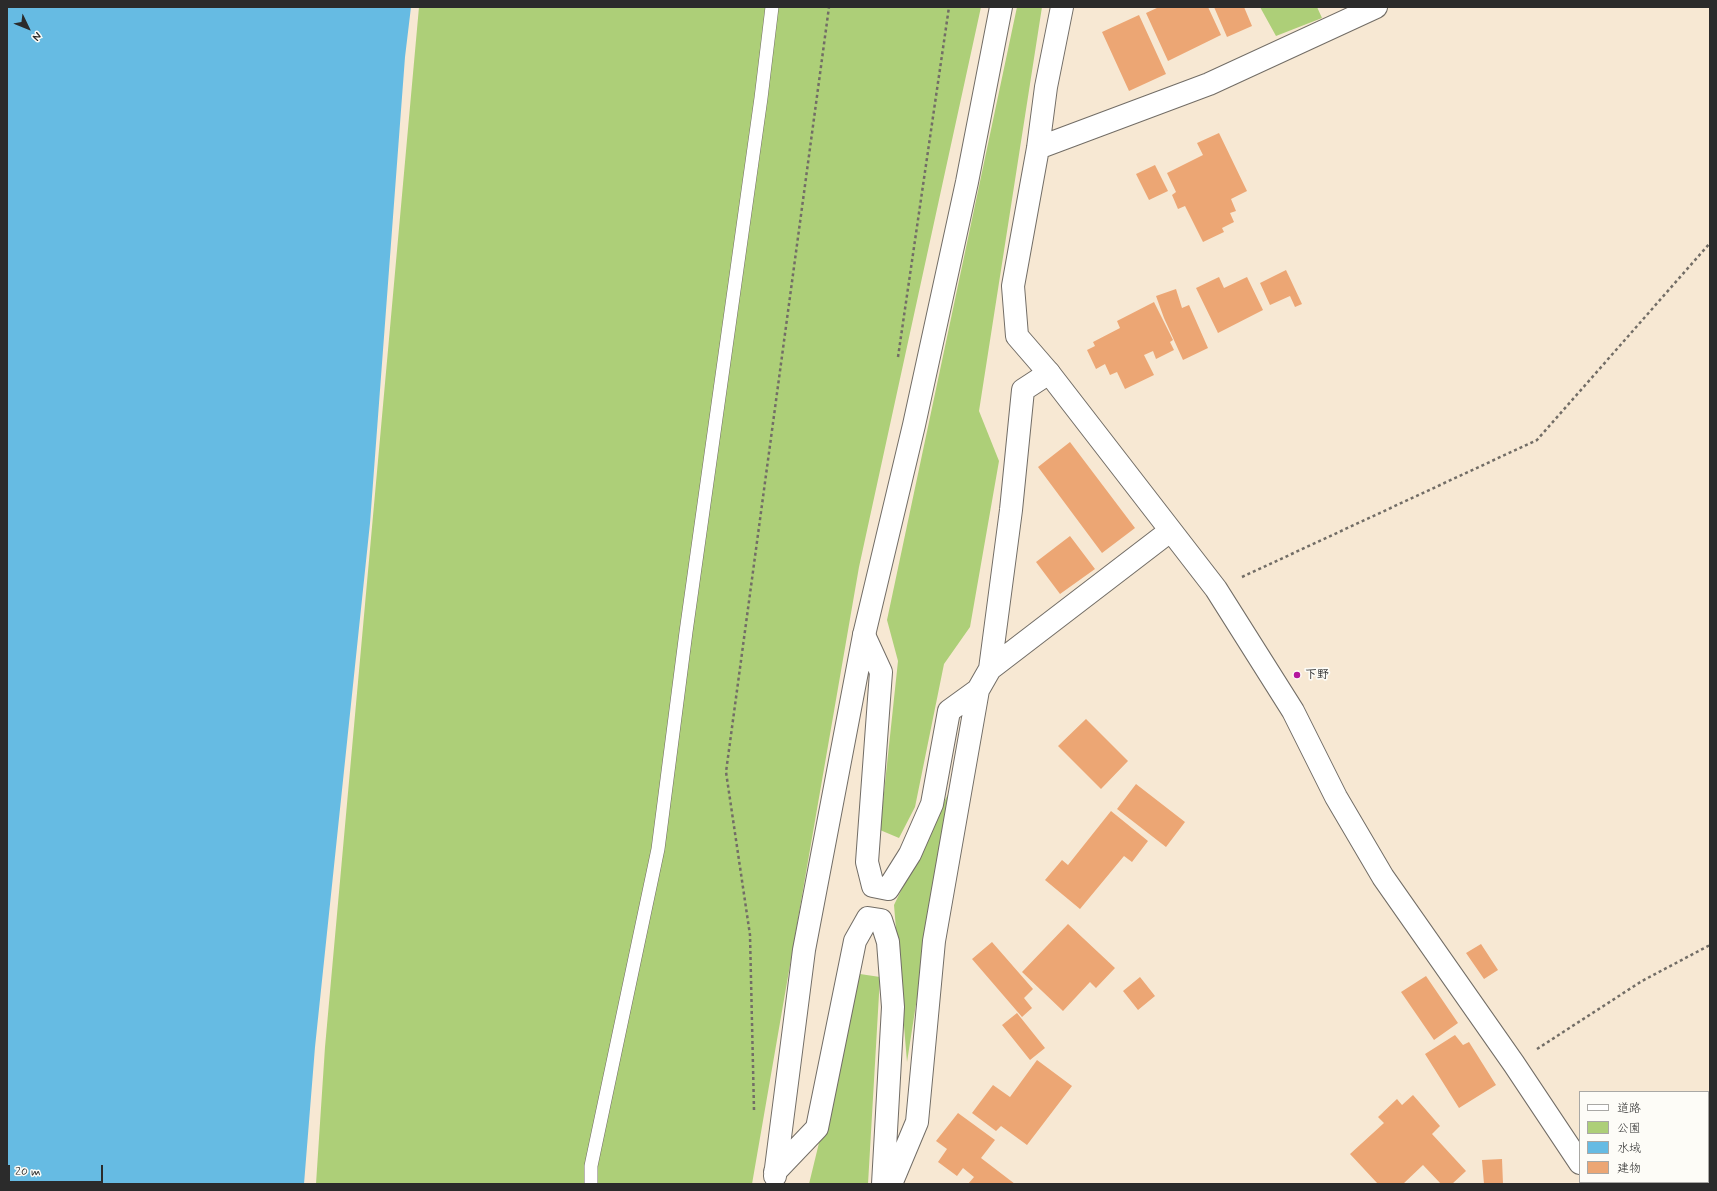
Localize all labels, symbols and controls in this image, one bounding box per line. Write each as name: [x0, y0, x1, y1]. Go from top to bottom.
north arrow: [8, 8, 48, 48]
text: N: [29, 29, 44, 44]
place label: 下野: [1305, 668, 1329, 682]
marker: 下野: [1292, 670, 1302, 680]
legend: [1579, 1091, 1709, 1183]
text: 道路: [1617, 1101, 1641, 1117]
text: 公園: [1617, 1121, 1641, 1137]
text: 水域: [1617, 1141, 1641, 1157]
scale bar: [10, 1157, 105, 1183]
text: 建物: [1617, 1161, 1641, 1177]
text: 20 m: [15, 1164, 41, 1180]

